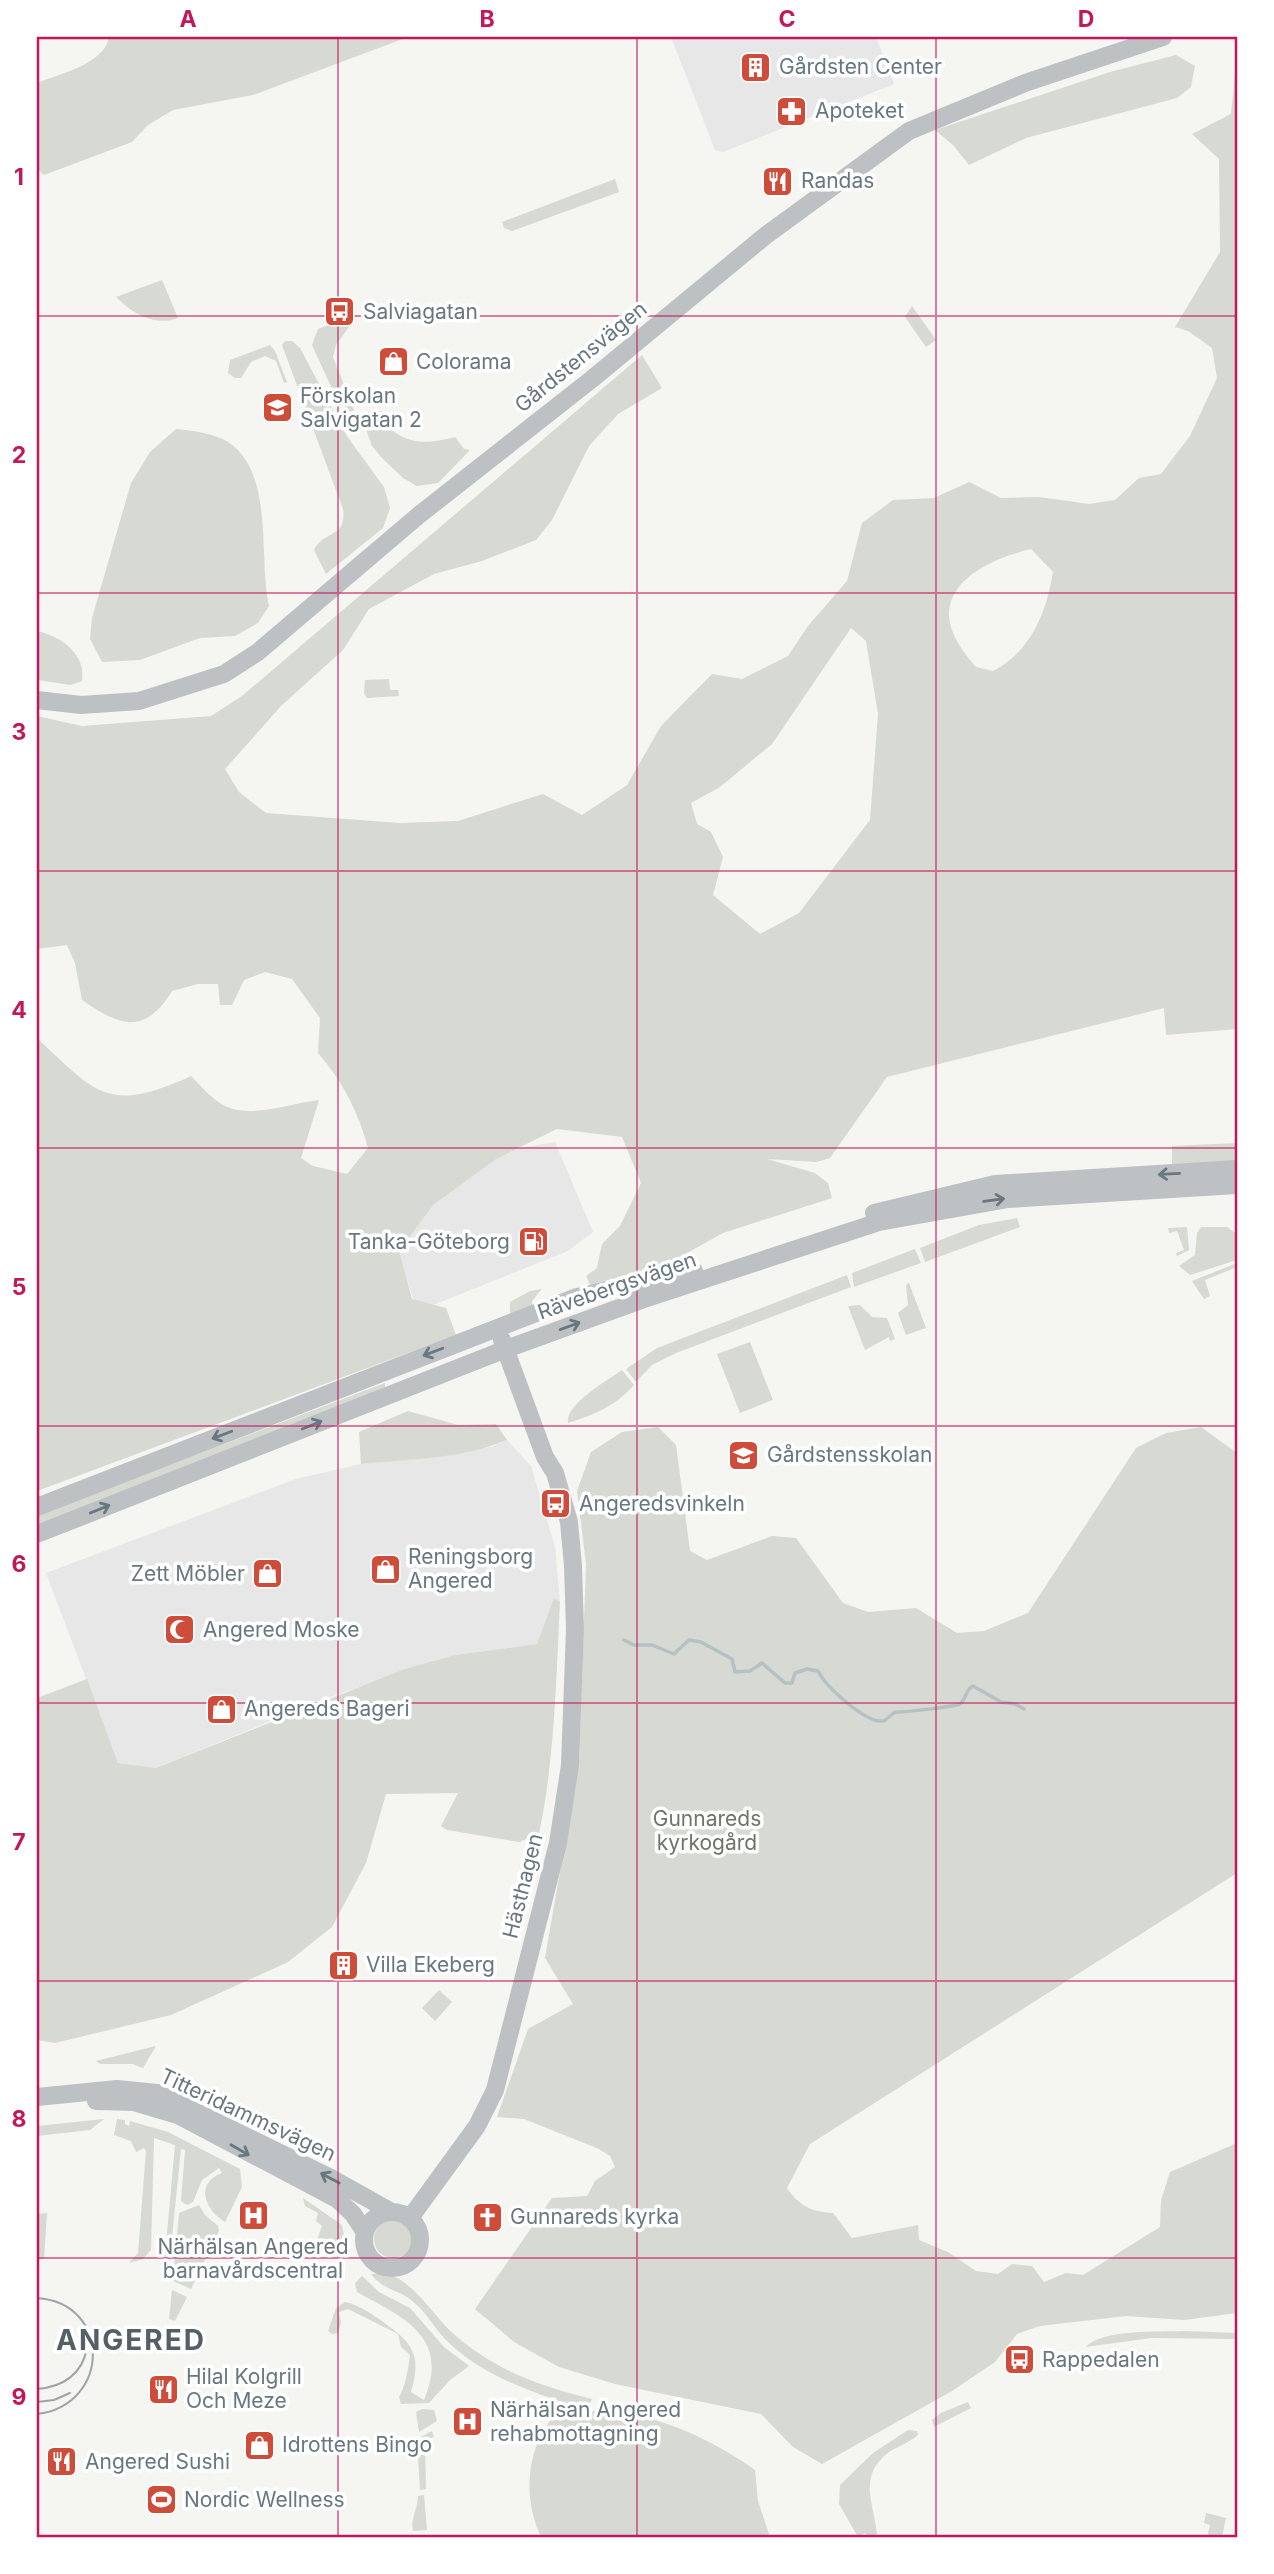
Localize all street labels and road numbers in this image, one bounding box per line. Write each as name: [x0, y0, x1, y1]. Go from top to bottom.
street label: Gårdstensvägen: [510, 296, 652, 417]
street label: Rävebergsvägen: [534, 1247, 699, 1324]
street label: Hästhagen: [497, 1831, 548, 1941]
street label: Titteridammsvägen: [156, 2063, 340, 2166]

